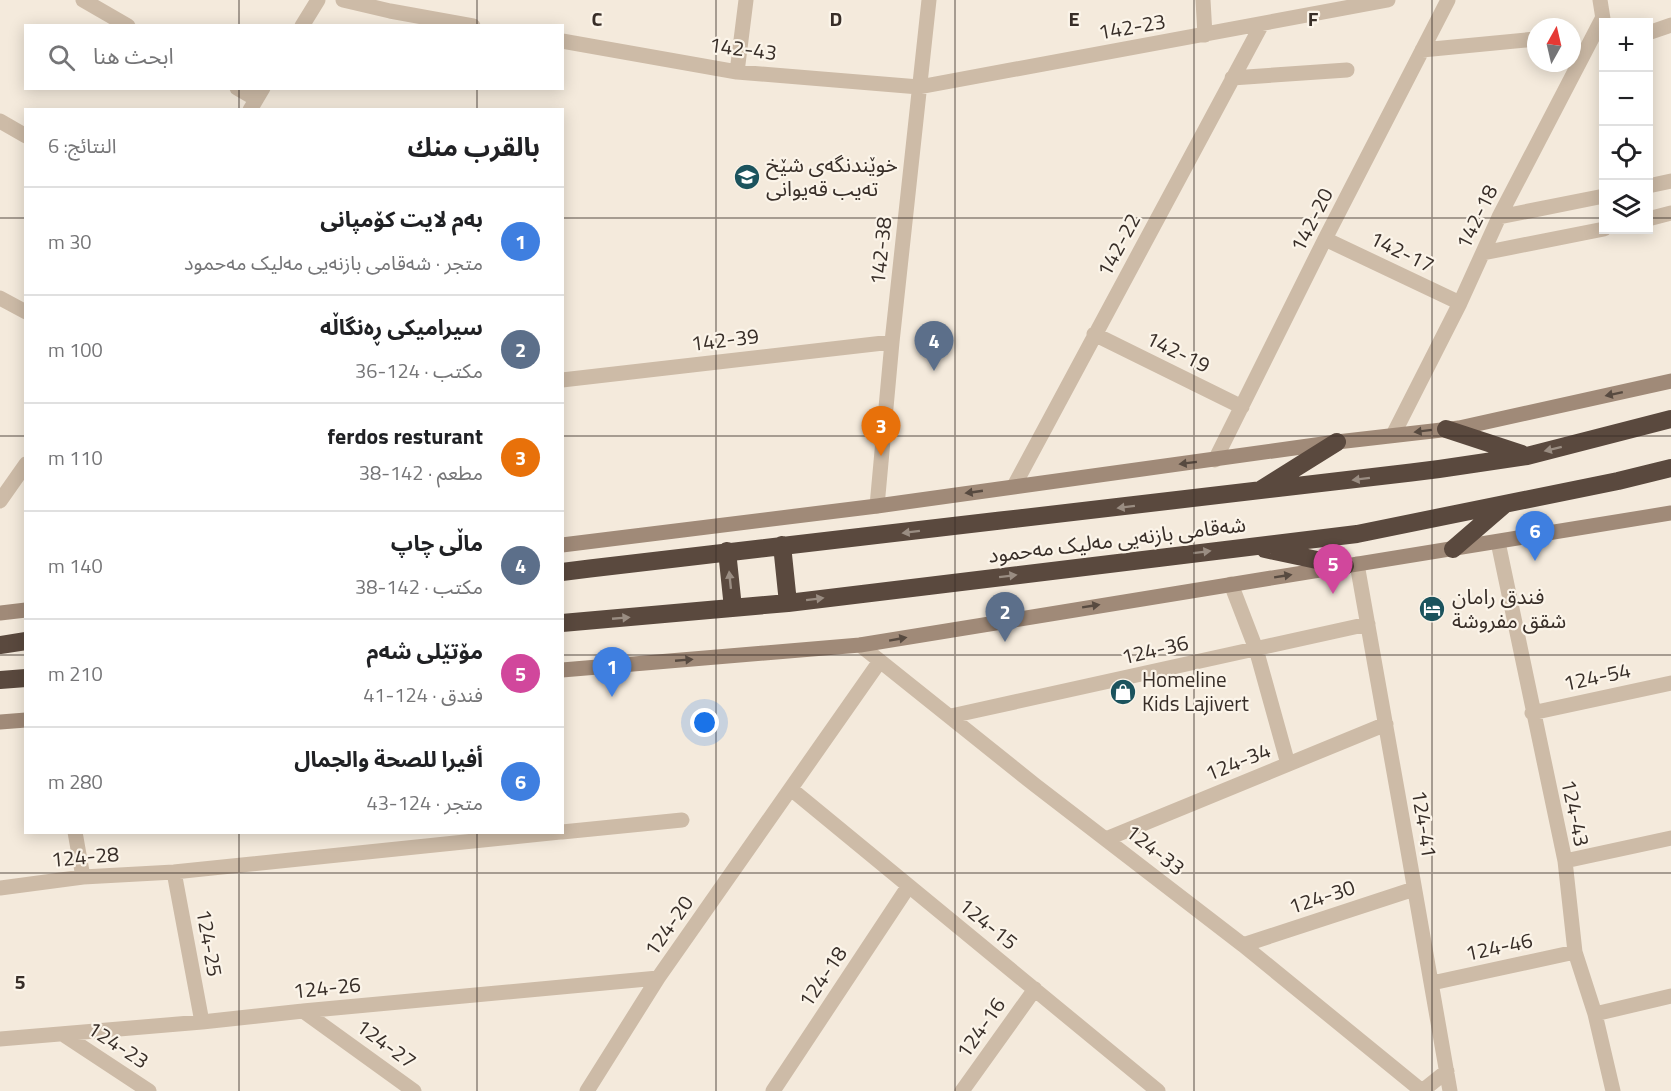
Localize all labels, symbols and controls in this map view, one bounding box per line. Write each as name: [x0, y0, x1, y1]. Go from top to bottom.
text: C: [592, 3, 603, 34]
text: D: [830, 3, 842, 34]
text: E: [1068, 3, 1080, 34]
text: F: [1308, 3, 1319, 34]
street label: 142-23: [1096, 4, 1168, 48]
north arrow: [1527, 18, 1581, 72]
map controls: [1599, 18, 1653, 234]
button: +: [1599, 18, 1653, 72]
search box: [24, 24, 564, 90]
street label: 142-43: [707, 28, 779, 68]
text: ابحث هنا: [93, 39, 174, 73]
icon: search: [45, 41, 78, 74]
button: −: [1599, 72, 1653, 126]
button: locate: [1599, 126, 1653, 180]
text: بالقرب منك: [408, 127, 540, 166]
text: النتائج: 6: [48, 130, 116, 161]
place label: خوێندنگەی شێخ تەیب قەیوانی: [766, 148, 898, 204]
school or university icon: خوێندنگەی شێخ تەیب قەیوانی: [732, 162, 762, 192]
street label: 142-18: [1447, 179, 1505, 254]
button: layers: [1599, 180, 1653, 234]
street label: 142-20: [1281, 182, 1341, 257]
text: بەم لایت کۆمپانی: [320, 202, 483, 236]
street label: 142-22: [1088, 207, 1148, 282]
street label: 142-38: [861, 215, 899, 286]
street label: 142-17: [1365, 222, 1440, 280]
text: 30 m: [48, 226, 92, 257]
text: 1: [515, 226, 526, 257]
text: متجر · شەقامی بازنەیی مەلیک مەحمود: [184, 247, 483, 278]
text: سیرامیکی ڕەنگاڵە: [320, 310, 483, 344]
street label: 142-39: [689, 319, 761, 359]
pin: 4: [914, 322, 954, 371]
street label: 142-19: [1141, 322, 1216, 380]
text: 100 m: [48, 334, 103, 365]
text: 2: [515, 334, 526, 365]
text: مكتب · 124-36: [355, 355, 483, 386]
one-way arrow: [1605, 390, 1623, 400]
pin: 3: [862, 406, 900, 456]
text: ferdos resturant: [327, 419, 483, 453]
one-way arrow: [1413, 426, 1432, 436]
text: 110 m: [48, 442, 103, 473]
text: 3: [515, 442, 526, 473]
one-way arrow: [1544, 445, 1563, 455]
text: مطعم · 142-38: [359, 457, 483, 488]
one-way arrow: [1178, 458, 1197, 468]
one-way arrow: [1351, 474, 1370, 484]
one-way arrow: [964, 487, 983, 496]
one-way arrow: [1116, 502, 1135, 512]
street label: شەقامی بازنەیی مەلیک مەحمود: [986, 507, 1248, 571]
pin: 6: [1516, 512, 1555, 561]
text: ماڵی چاپ: [391, 526, 483, 560]
one-way arrow: [901, 527, 920, 537]
pin: 5: [1314, 544, 1352, 594]
one-way arrow: [1193, 547, 1212, 556]
text: 140 m: [48, 550, 103, 581]
text: 4: [515, 550, 526, 581]
one-way arrow: [725, 570, 735, 589]
text: مكتب · 142-38: [355, 571, 483, 602]
one-way arrow: [999, 571, 1018, 580]
one-way arrow: [1274, 571, 1293, 580]
place label: فندق رامان شقق مفروشة: [1452, 580, 1566, 636]
pin: 2: [986, 592, 1024, 642]
hotel icon: فندق رامان شقق مفروشة: [1417, 594, 1447, 624]
one-way arrow: [805, 595, 824, 604]
one-way arrow: [1081, 602, 1100, 611]
one-way arrow: [611, 613, 630, 623]
street label: 124-36: [1118, 626, 1192, 672]
text: مۆتێلی شەم: [367, 634, 483, 668]
one-way arrow: [889, 634, 908, 643]
pin: 1: [592, 648, 632, 697]
street label: 124-54: [1560, 653, 1633, 699]
one-way arrow: [674, 655, 693, 665]
text: 210 m: [48, 658, 103, 689]
text: 5: [515, 658, 526, 689]
place label: Homeline Kids Lajivert: [1142, 663, 1250, 719]
shop icon: Homeline Kids Lajivert: [1108, 677, 1138, 707]
text: فندق · 124-41: [363, 679, 483, 710]
your location: [690, 708, 719, 737]
street label: 124-34: [1200, 734, 1275, 789]
text: أفيرا للصحة والجمال: [294, 742, 483, 776]
text: 280 m: [48, 766, 103, 797]
text: 6: [515, 766, 526, 797]
street label: 124-43: [1553, 776, 1599, 849]
text: متجر · 124-43: [366, 787, 483, 818]
street label: 124-41: [1404, 788, 1446, 860]
street label: 124-33: [1119, 816, 1192, 883]
street label: 124-28: [50, 837, 120, 875]
street label: 124-30: [1284, 870, 1359, 922]
street label: 124-20: [636, 888, 701, 962]
street label: 124-15: [952, 889, 1025, 957]
street label: 124-25: [188, 907, 232, 979]
street label: 124-46: [1462, 923, 1535, 969]
street label: 124-18: [790, 939, 855, 1014]
text: 5: [14, 966, 26, 997]
street label: 124-26: [291, 968, 362, 1006]
street label: 124-16: [948, 990, 1013, 1064]
street label: 124-27: [350, 1010, 423, 1076]
street label: 124-23: [81, 1012, 156, 1076]

